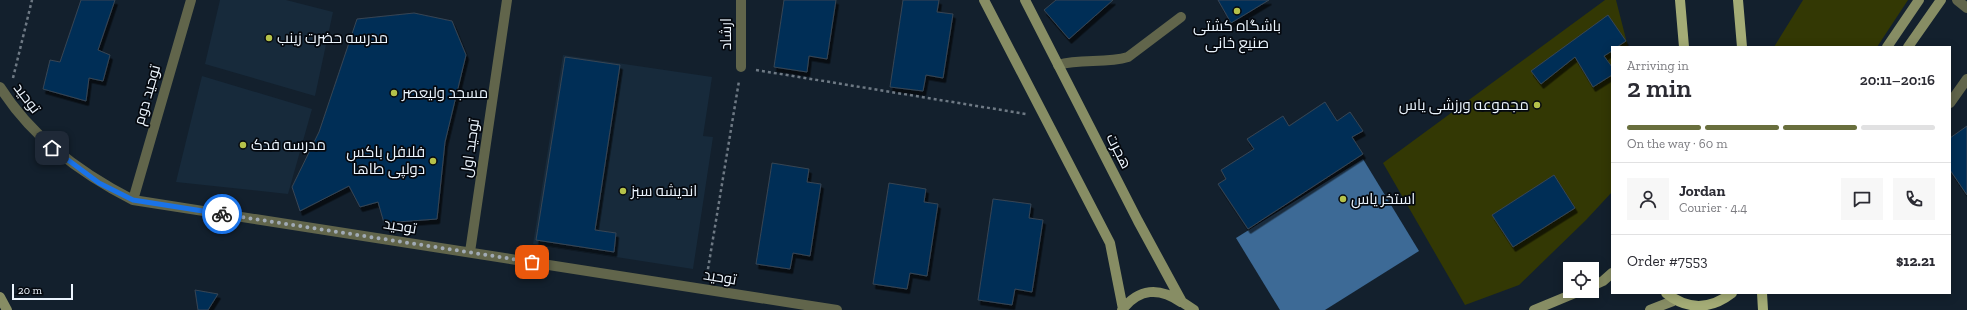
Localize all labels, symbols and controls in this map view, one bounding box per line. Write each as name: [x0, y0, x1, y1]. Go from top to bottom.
marker: باشگاه کشتی صنیع خانی: [1232, 6, 1242, 16]
place label: باشگاه کشتی صنیع خانی: [1193, 17, 1281, 54]
street label: ارشاد: [717, 18, 735, 50]
place label: مدرسه حضرت زینب: [277, 29, 388, 47]
marker: مدرسه حضرت زینب: [264, 33, 274, 43]
text: Arriving in: [1627, 58, 1689, 73]
street label: توحید دوم: [130, 63, 165, 127]
text: 20:11–20:16: [1860, 71, 1935, 89]
text: 2 min: [1627, 72, 1691, 104]
street label: توحید: [10, 79, 44, 117]
place label: مسجد ولیعصر: [401, 84, 488, 102]
marker: مسجد ولیعصر: [389, 88, 399, 98]
place label: مجموعه ورزشی یاس: [1399, 96, 1529, 115]
marker: مجموعه ورزشی یاس: [1532, 100, 1542, 110]
street label: توحید اول: [457, 118, 483, 178]
street label: هجرت: [1103, 130, 1135, 172]
pin: [35, 131, 69, 165]
place label: مدرسه فدک: [251, 136, 326, 154]
text: On the way · 60 m: [1627, 136, 1727, 151]
icon: home: [41, 137, 63, 159]
marker: مدرسه فدک: [238, 140, 248, 150]
place label: فلافل باکس دولپی طاها: [346, 143, 425, 179]
marker: فلافل باکس دولپی طاها: [428, 156, 438, 166]
button: person: [1627, 178, 1669, 220]
button: chat: [1841, 178, 1883, 220]
button: phone: [1893, 178, 1935, 220]
place label: اندیشه سبز: [630, 182, 697, 200]
text: Jordan: [1679, 182, 1725, 200]
marker: اندیشه سبز: [618, 186, 628, 196]
place label: استخر یاس: [1351, 190, 1415, 209]
courier: [202, 194, 242, 234]
marker: استخر یاس: [1338, 194, 1348, 204]
text: Courier · 4.4: [1679, 200, 1747, 215]
icon: bike: [211, 203, 233, 225]
street label: توحید: [382, 214, 418, 238]
pin: [515, 245, 549, 279]
icon: bag: [521, 251, 543, 273]
text: Order #7553: [1627, 252, 1708, 270]
text: $12.21: [1896, 252, 1935, 270]
map controls: [1563, 262, 1599, 298]
button: locate: [1563, 262, 1599, 298]
street label: توحید: [702, 265, 738, 289]
scale bar: [12, 282, 73, 301]
text: 20 m: [18, 284, 42, 297]

